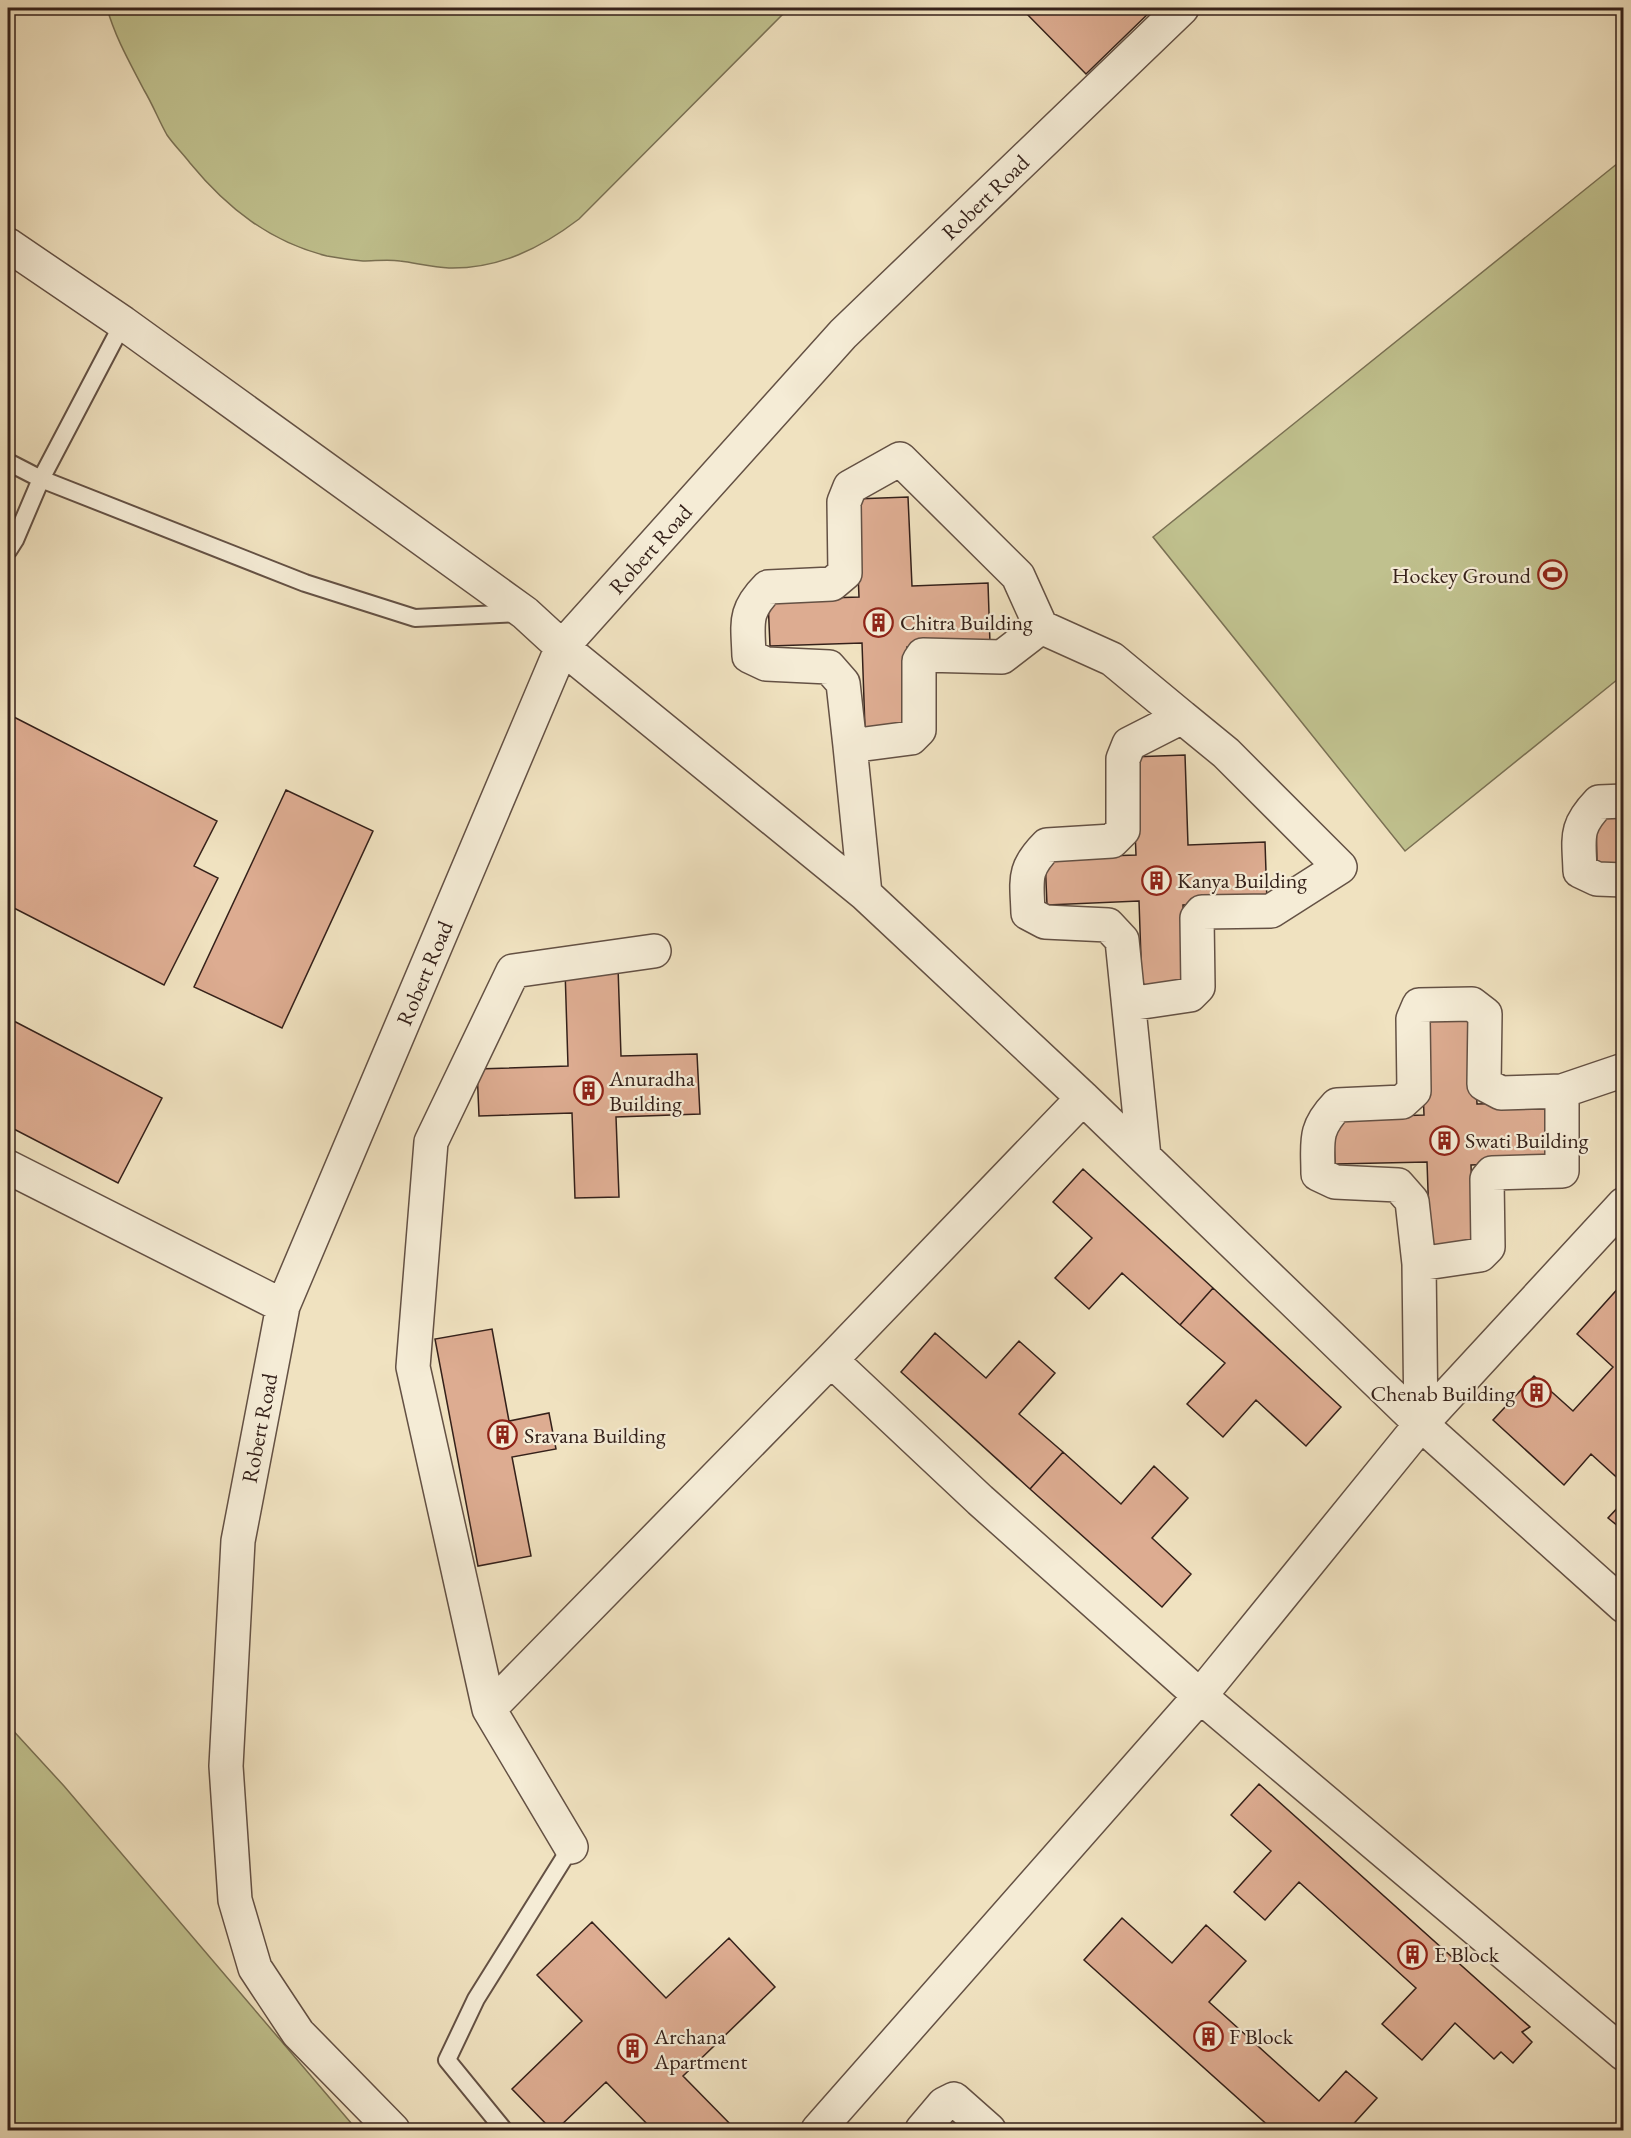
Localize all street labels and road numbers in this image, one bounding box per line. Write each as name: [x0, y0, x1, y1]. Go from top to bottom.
street label: Robert Road: [935, 148, 1036, 246]
street label: Robert Road: [602, 498, 699, 600]
street label: Robert Road: [389, 916, 460, 1030]
street label: Robert Road: [235, 1370, 284, 1485]

